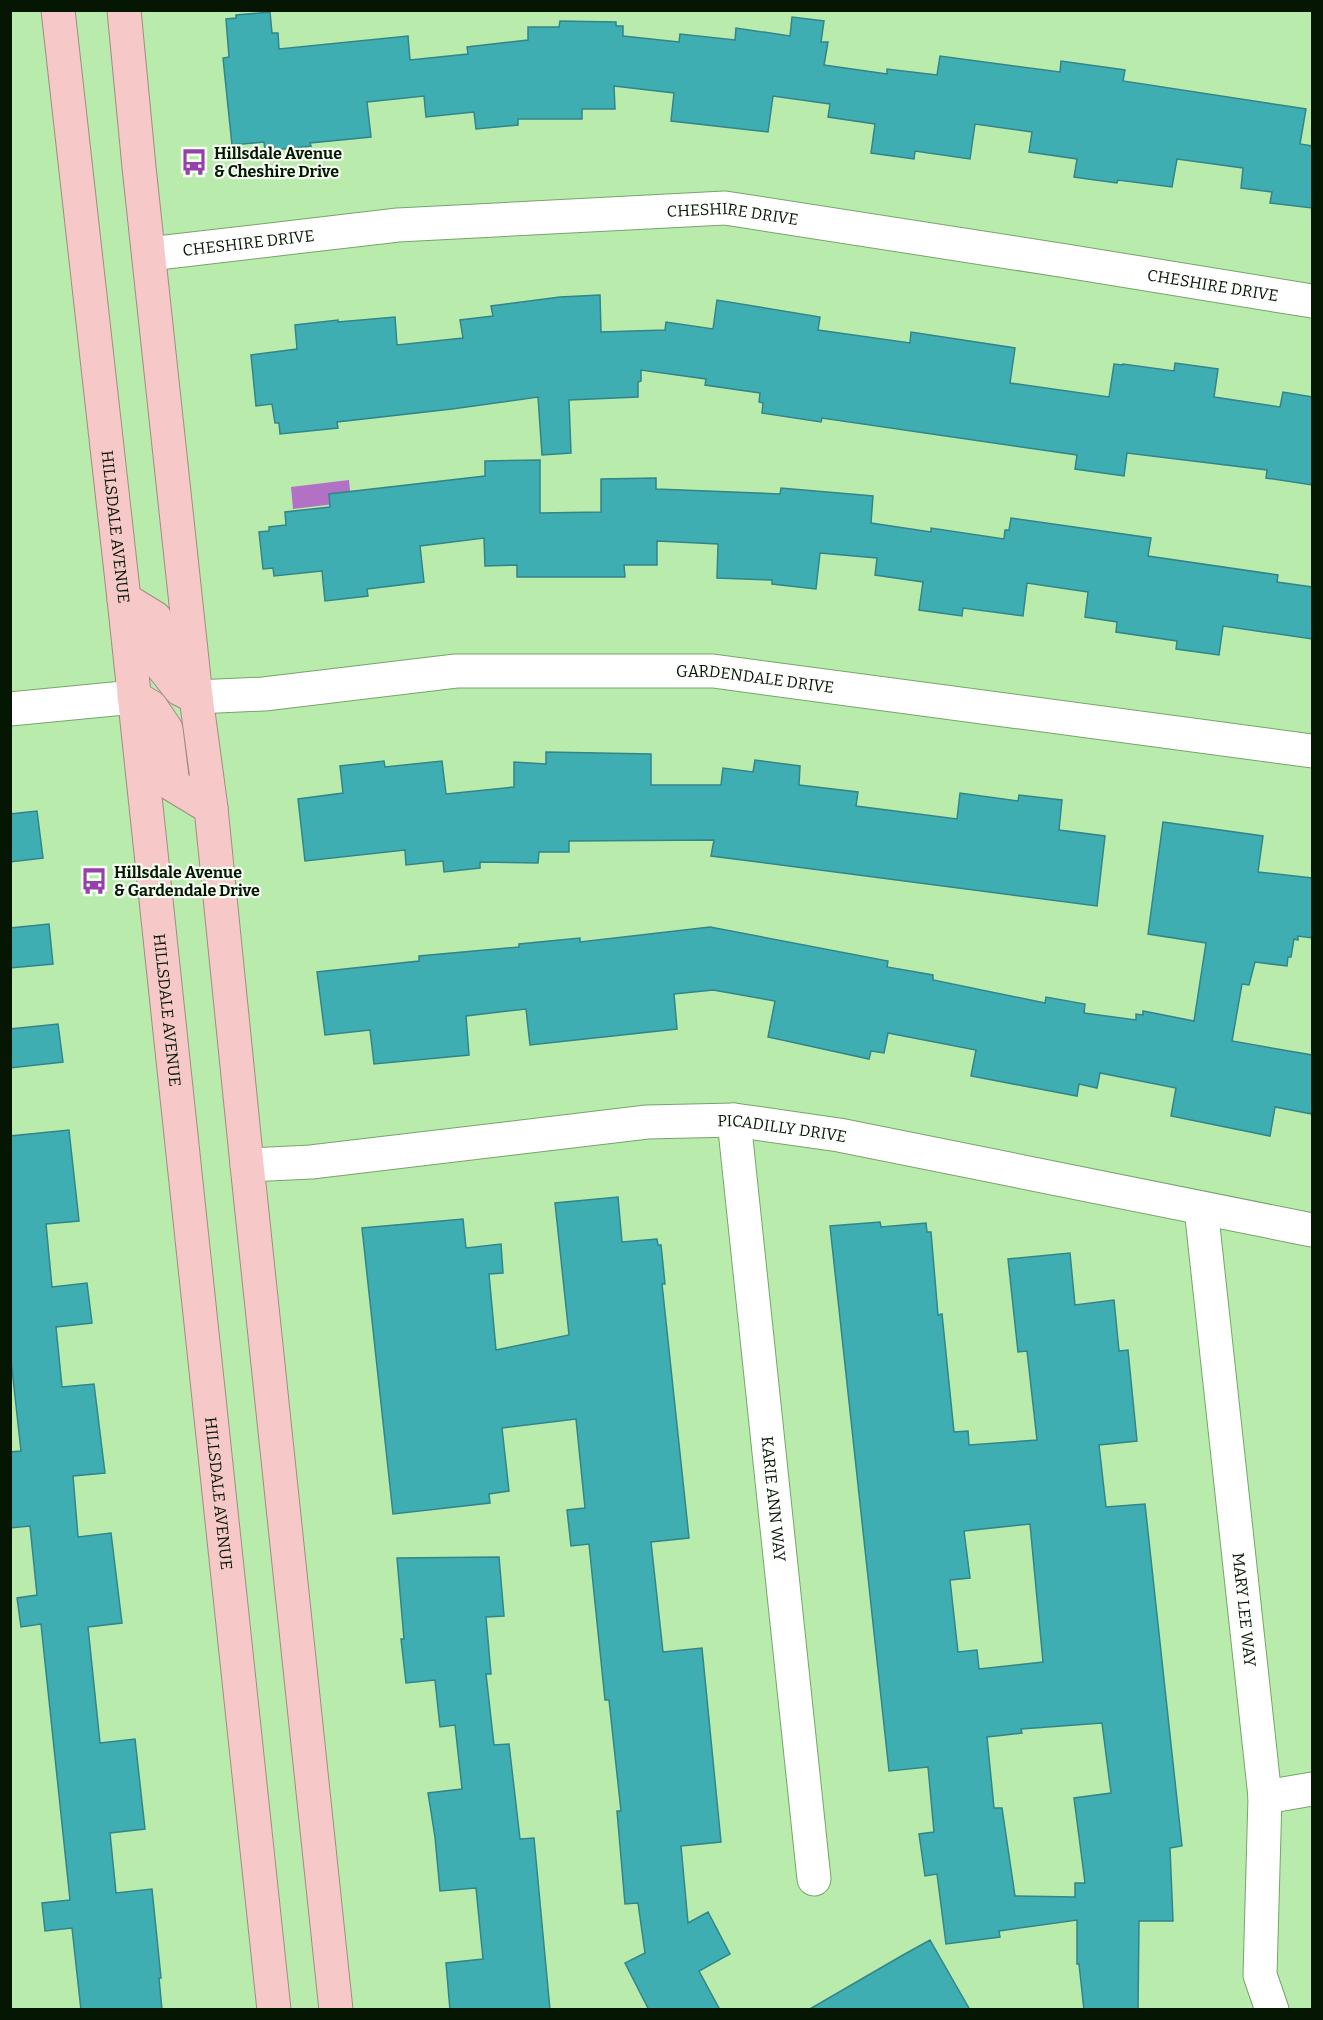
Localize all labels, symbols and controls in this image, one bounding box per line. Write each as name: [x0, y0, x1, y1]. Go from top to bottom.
place label: Hillsdale Avenue & Cheshire Drive: [214, 144, 342, 181]
bus stop icon: Hillsdale Avenue & Cheshire Drive: [179, 147, 209, 177]
street label: CHESHIRE DRIVE: [666, 198, 800, 229]
street label: CHESHIRE DRIVE: [181, 225, 315, 260]
street label: CHESHIRE DRIVE: [1146, 265, 1280, 305]
street label: HILLSDALE AVENUE: [98, 449, 134, 604]
street label: GARDENDALE DRIVE: [676, 661, 835, 697]
place label: Hillsdale Avenue & Gardendale Drive: [114, 863, 260, 900]
bus stop icon: Hillsdale Avenue & Gardendale Drive: [79, 866, 109, 896]
street label: HILLSDALE AVENUE: [150, 933, 185, 1087]
street label: PICADILLY DRIVE: [717, 1110, 848, 1146]
street label: HILLSDALE AVENUE: [201, 1416, 237, 1571]
street label: KARIE ANN WAY: [758, 1435, 790, 1563]
street label: MARY LEE WAY: [1229, 1552, 1260, 1668]

